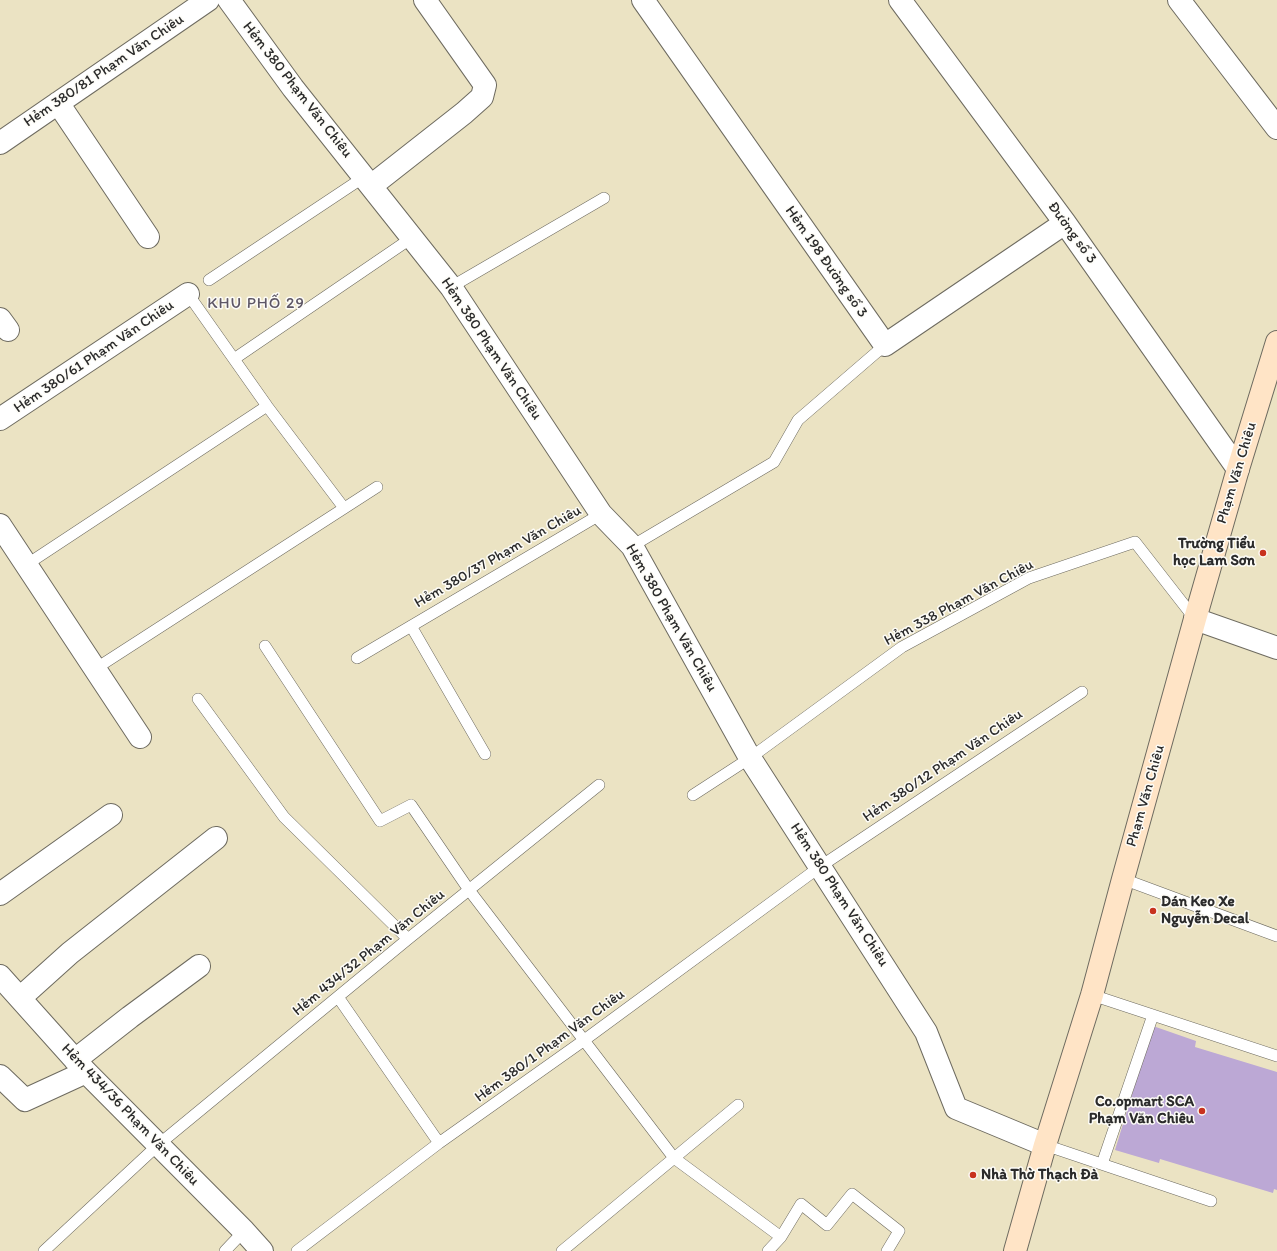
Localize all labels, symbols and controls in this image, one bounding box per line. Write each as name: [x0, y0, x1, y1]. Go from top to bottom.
street label: Hẻm 380/81 Phạm Văn Chiêu: [21, 11, 187, 131]
street label: Hẻm 380 Phạm Văn Chiêu: [238, 18, 356, 162]
street label: Đường số 3: [1044, 199, 1100, 267]
street label: Hẻm 198 Đường số 3: [781, 203, 871, 321]
street label: Hẻm 380 Phạm Văn Chiêu: [437, 274, 545, 424]
district label: KHU PHỐ 29: [207, 294, 305, 314]
street label: Hẻm 380/61 Phạm Văn Chiêu: [11, 297, 177, 417]
street label: Phạm Văn Chiêu: [1213, 420, 1261, 526]
street label: Hẻm 380/37 Phạm Văn Chiêu: [411, 502, 585, 612]
place label: Trường Tiểu học Lam Sơn: [1173, 535, 1255, 570]
street label: Hẻm 380 Phạm Văn Chiêu: [621, 541, 721, 695]
marker: Trường Tiểu học Lam Sơn: [1258, 548, 1268, 558]
street label: Hẻm 338 Phạm Văn Chiêu: [881, 556, 1037, 650]
street label: Hẻm 380/12 Phạm Văn Chiêu: [860, 706, 1026, 826]
street label: Phạm Văn Chiêu: [1123, 743, 1169, 849]
street label: Hẻm 380 Phạm Văn Chiêu: [786, 820, 892, 970]
street label: Hẻm 434/32 Phạm Văn Chiêu: [289, 886, 449, 1020]
place label: Dán Keo Xe Nguyễn Decal: [1161, 893, 1249, 928]
marker: Dán Keo Xe Nguyễn Decal: [1148, 906, 1158, 916]
street label: Hẻm 380/1 Phạm Văn Chiêu: [471, 986, 629, 1106]
street label: Hẻm 434/36 Phạm Văn Chiêu: [57, 1040, 203, 1190]
place label: Co.opmart SCA Phạm Văn Chiêu: [1089, 1093, 1194, 1128]
marker: Co.opmart SCA Phạm Văn Chiêu: [1197, 1106, 1207, 1116]
place label: Nhà Thờ Thạch Đà: [981, 1166, 1098, 1184]
marker: Nhà Thờ Thạch Đà: [968, 1170, 978, 1180]

